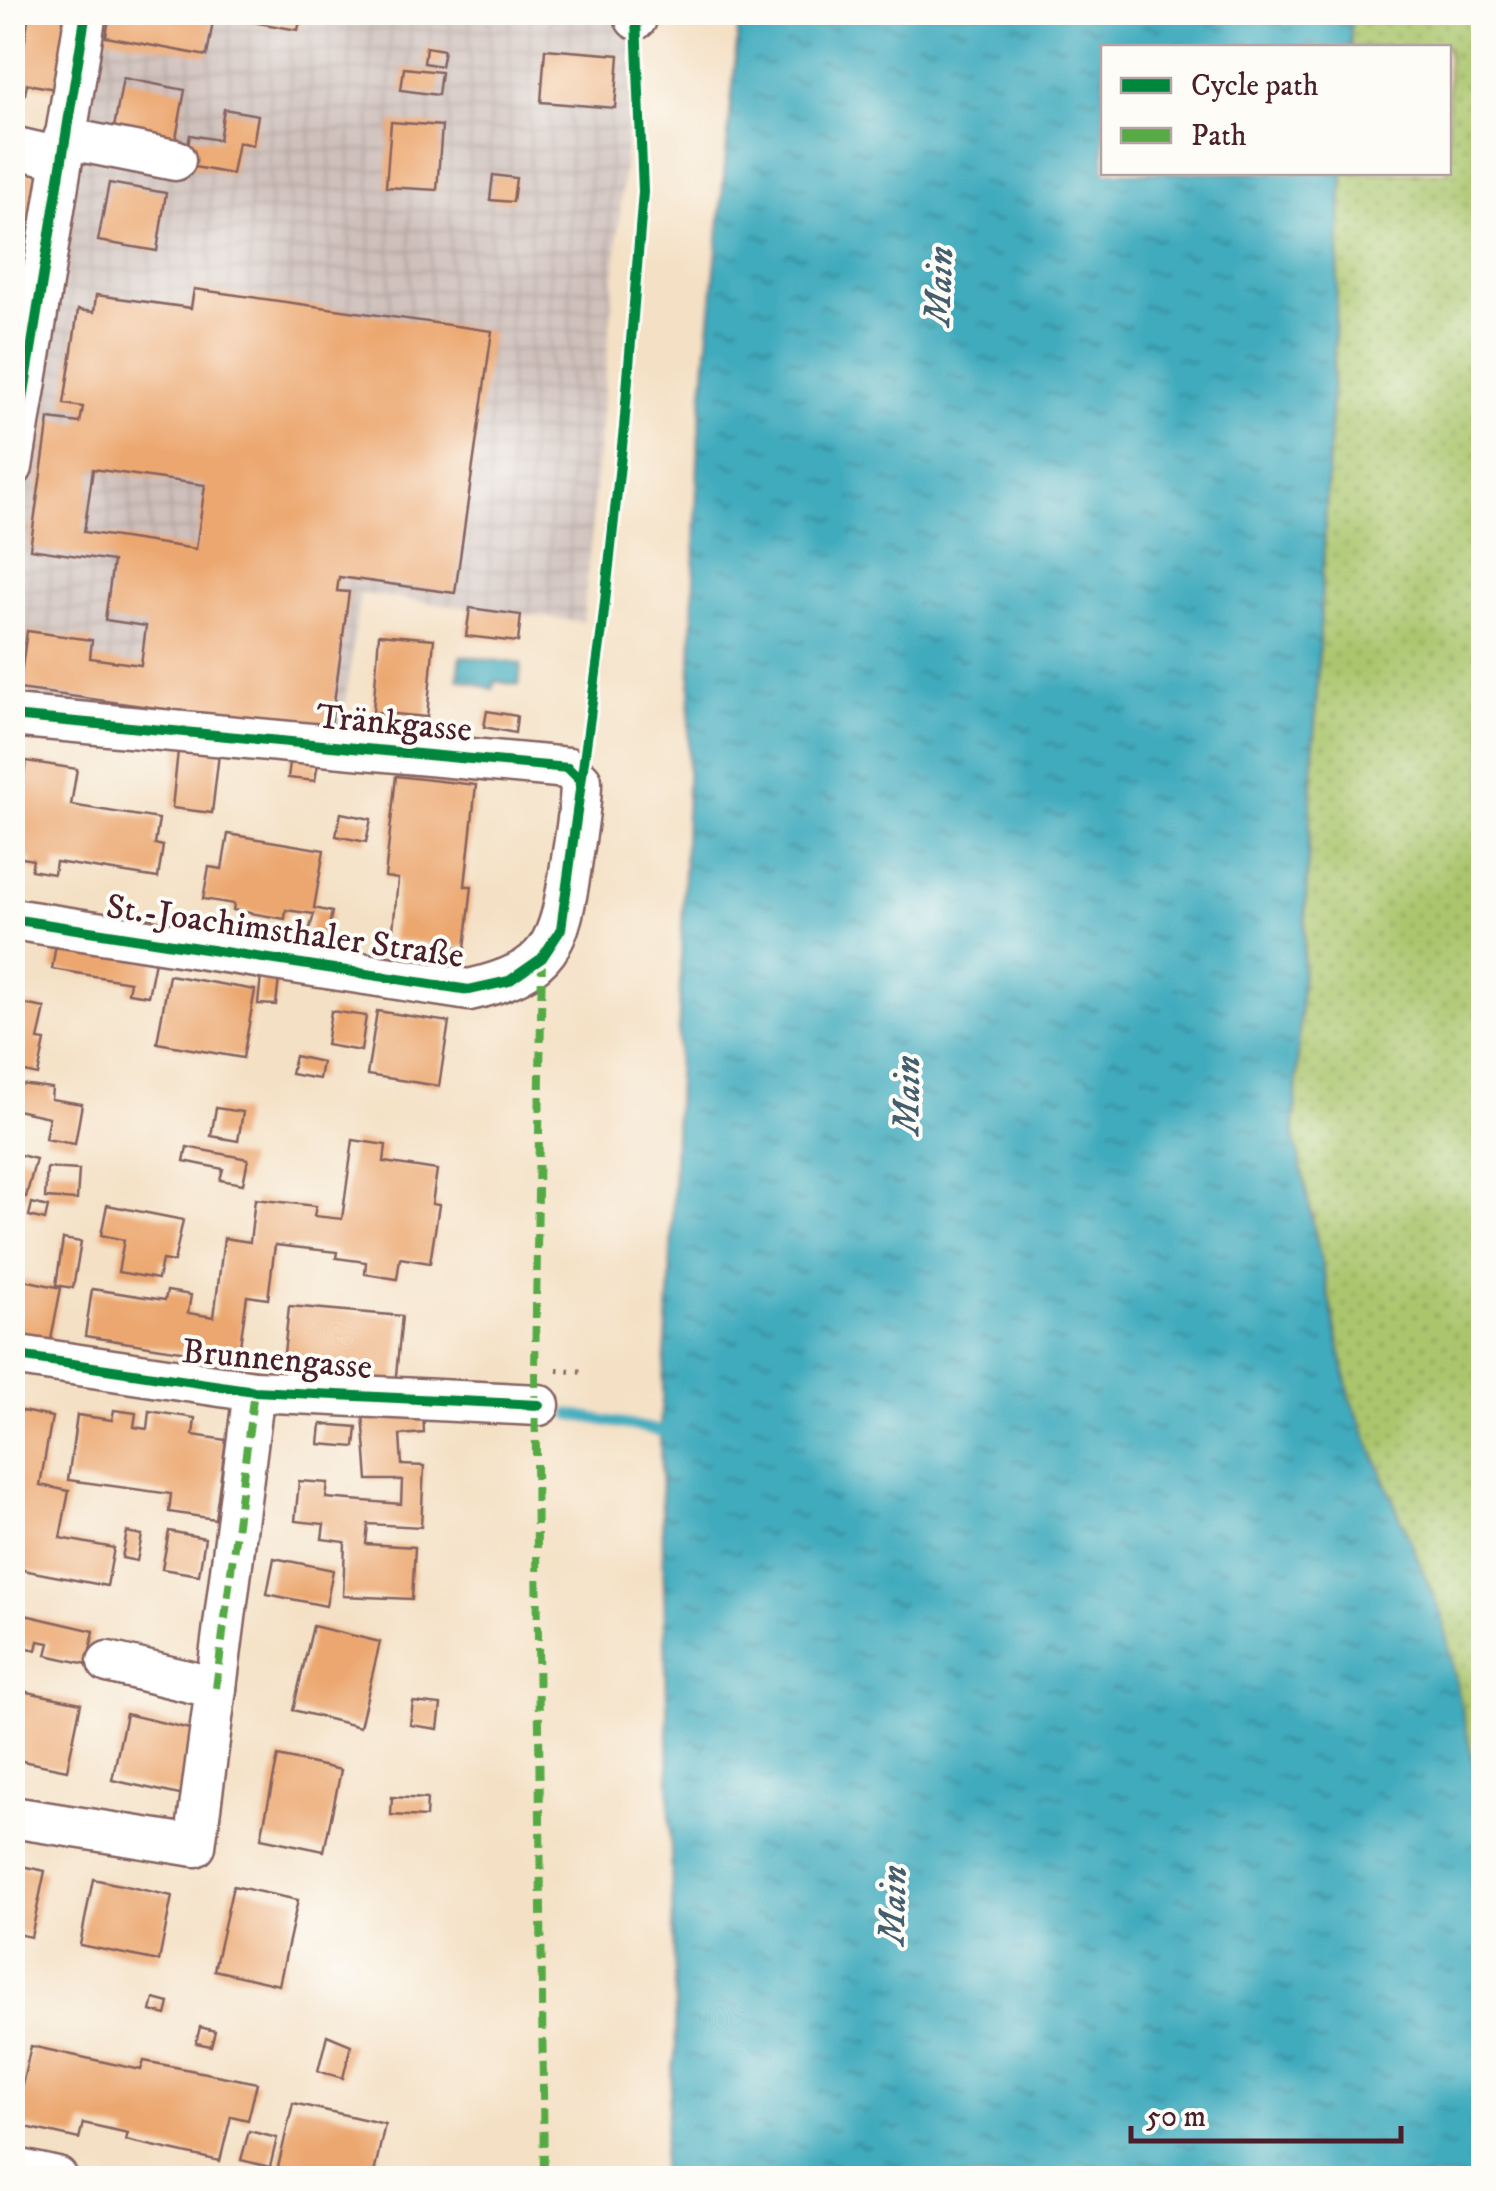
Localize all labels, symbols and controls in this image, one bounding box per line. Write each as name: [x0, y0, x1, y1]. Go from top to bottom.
legend: [1101, 45, 1451, 175]
text: Cycle path: [1191, 68, 1319, 105]
text: Path: [1191, 118, 1247, 155]
water label: Main: [914, 245, 966, 330]
street label: Tränkgasse: [314, 695, 474, 753]
street label: St.-Joachimsthaler Straße: [103, 885, 467, 979]
water label: Main: [883, 1055, 933, 1138]
street label: Brunnengasse: [180, 1330, 374, 1390]
water label: Main: [869, 1865, 919, 1948]
scale bar: [1131, 2081, 1401, 2143]
text: 50 m: [1146, 2099, 1206, 2136]

